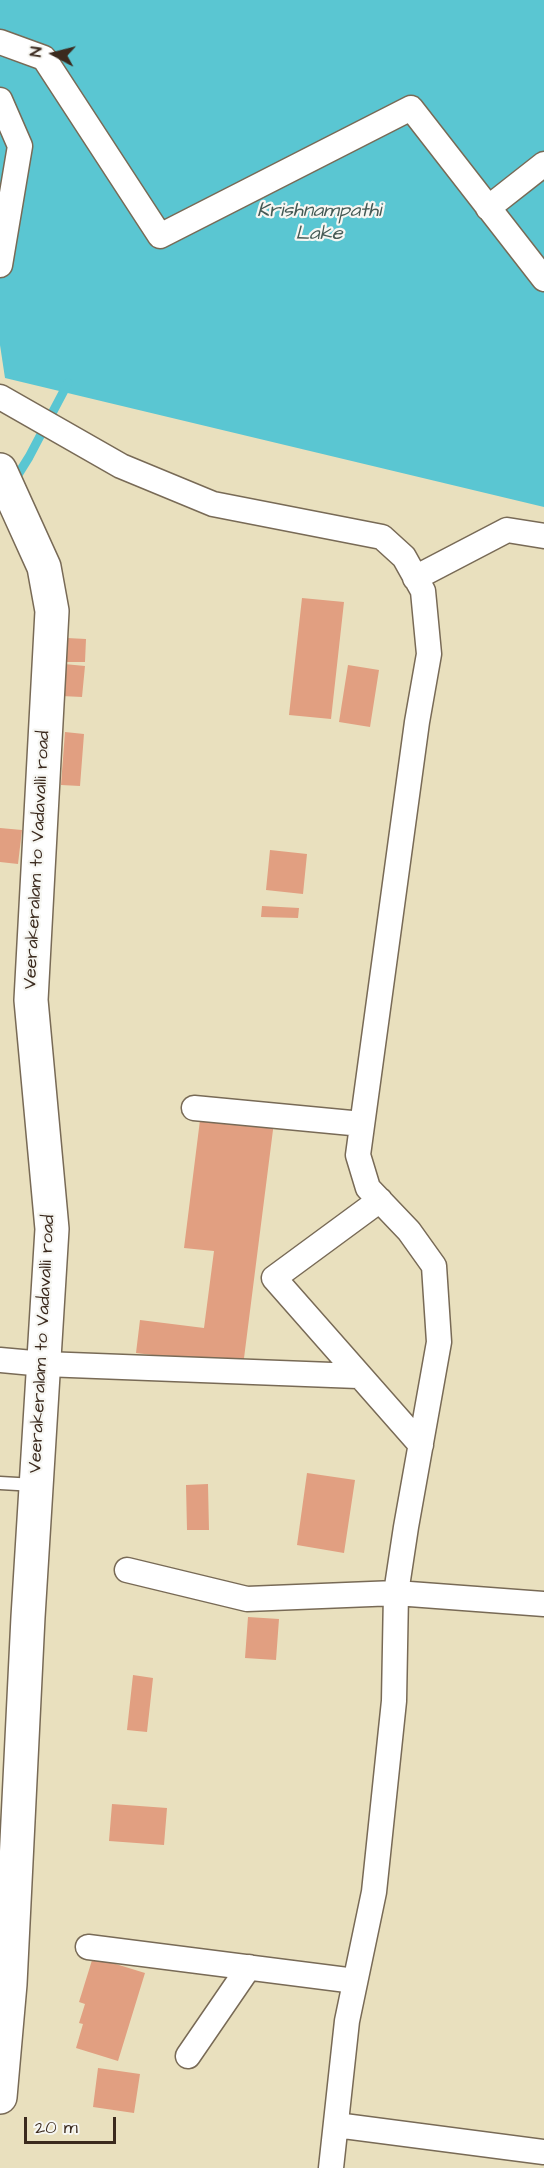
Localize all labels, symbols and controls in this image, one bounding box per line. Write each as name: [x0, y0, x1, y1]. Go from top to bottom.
north arrow: [24, 24, 84, 84]
text: N: [25, 45, 48, 58]
water label: Krishnampathi Lake: [257, 200, 381, 247]
street label: Veerakeralam to Vadavalli road: [20, 730, 56, 990]
street label: Veerakeralam to Vadavalli road: [25, 1214, 61, 1474]
scale bar: [27, 2105, 118, 2143]
text: 20 m: [35, 2115, 78, 2140]

